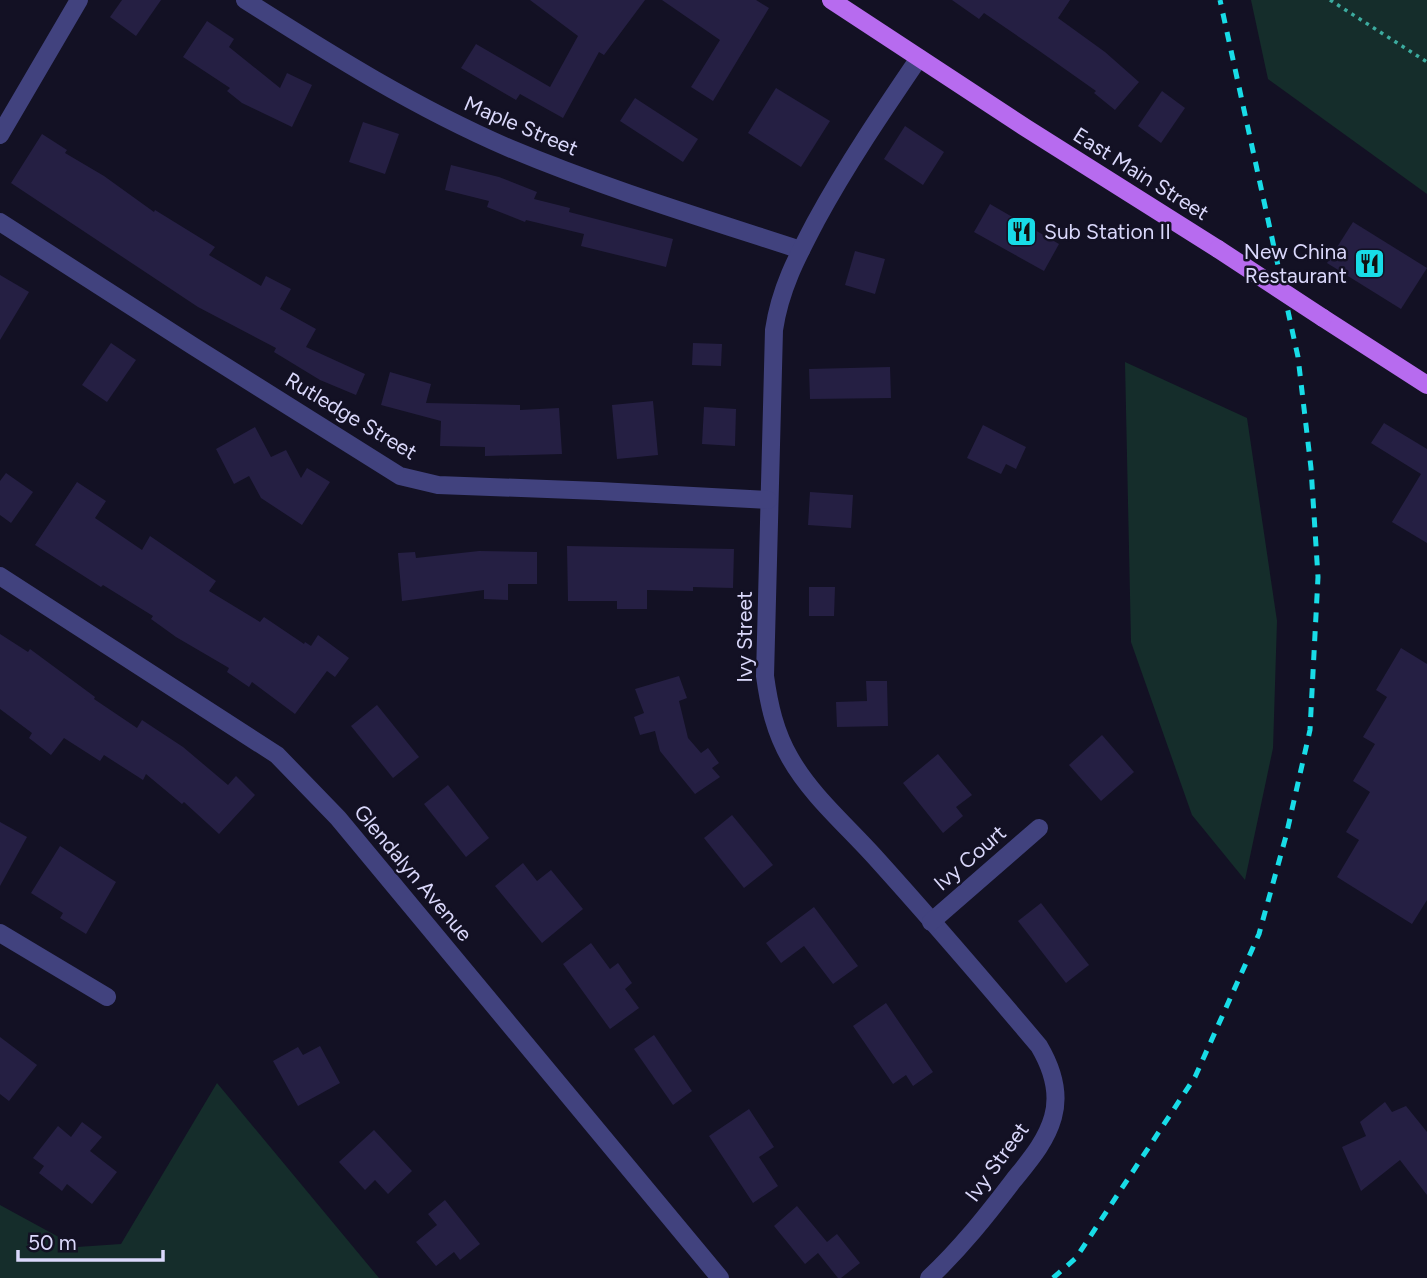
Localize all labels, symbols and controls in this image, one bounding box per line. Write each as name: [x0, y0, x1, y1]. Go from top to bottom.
street label: Maple Street: [461, 90, 582, 161]
street label: East Main Street: [1069, 122, 1214, 225]
restaurant icon: Sub Station II: [1004, 215, 1038, 249]
place label: Sub Station II: [1044, 219, 1171, 244]
place label: New China Restaurant: [1244, 239, 1347, 288]
restaurant icon: New China Restaurant: [1353, 247, 1387, 281]
street label: Rutledge Street: [281, 366, 422, 465]
street label: Ivy Street: [732, 591, 757, 683]
street label: Glendalyn Avenue: [349, 799, 478, 946]
street label: Ivy Court: [929, 820, 1011, 896]
street label: Ivy Street: [960, 1117, 1034, 1206]
scale bar: [18, 1218, 163, 1262]
text: 50 m: [28, 1230, 77, 1255]

